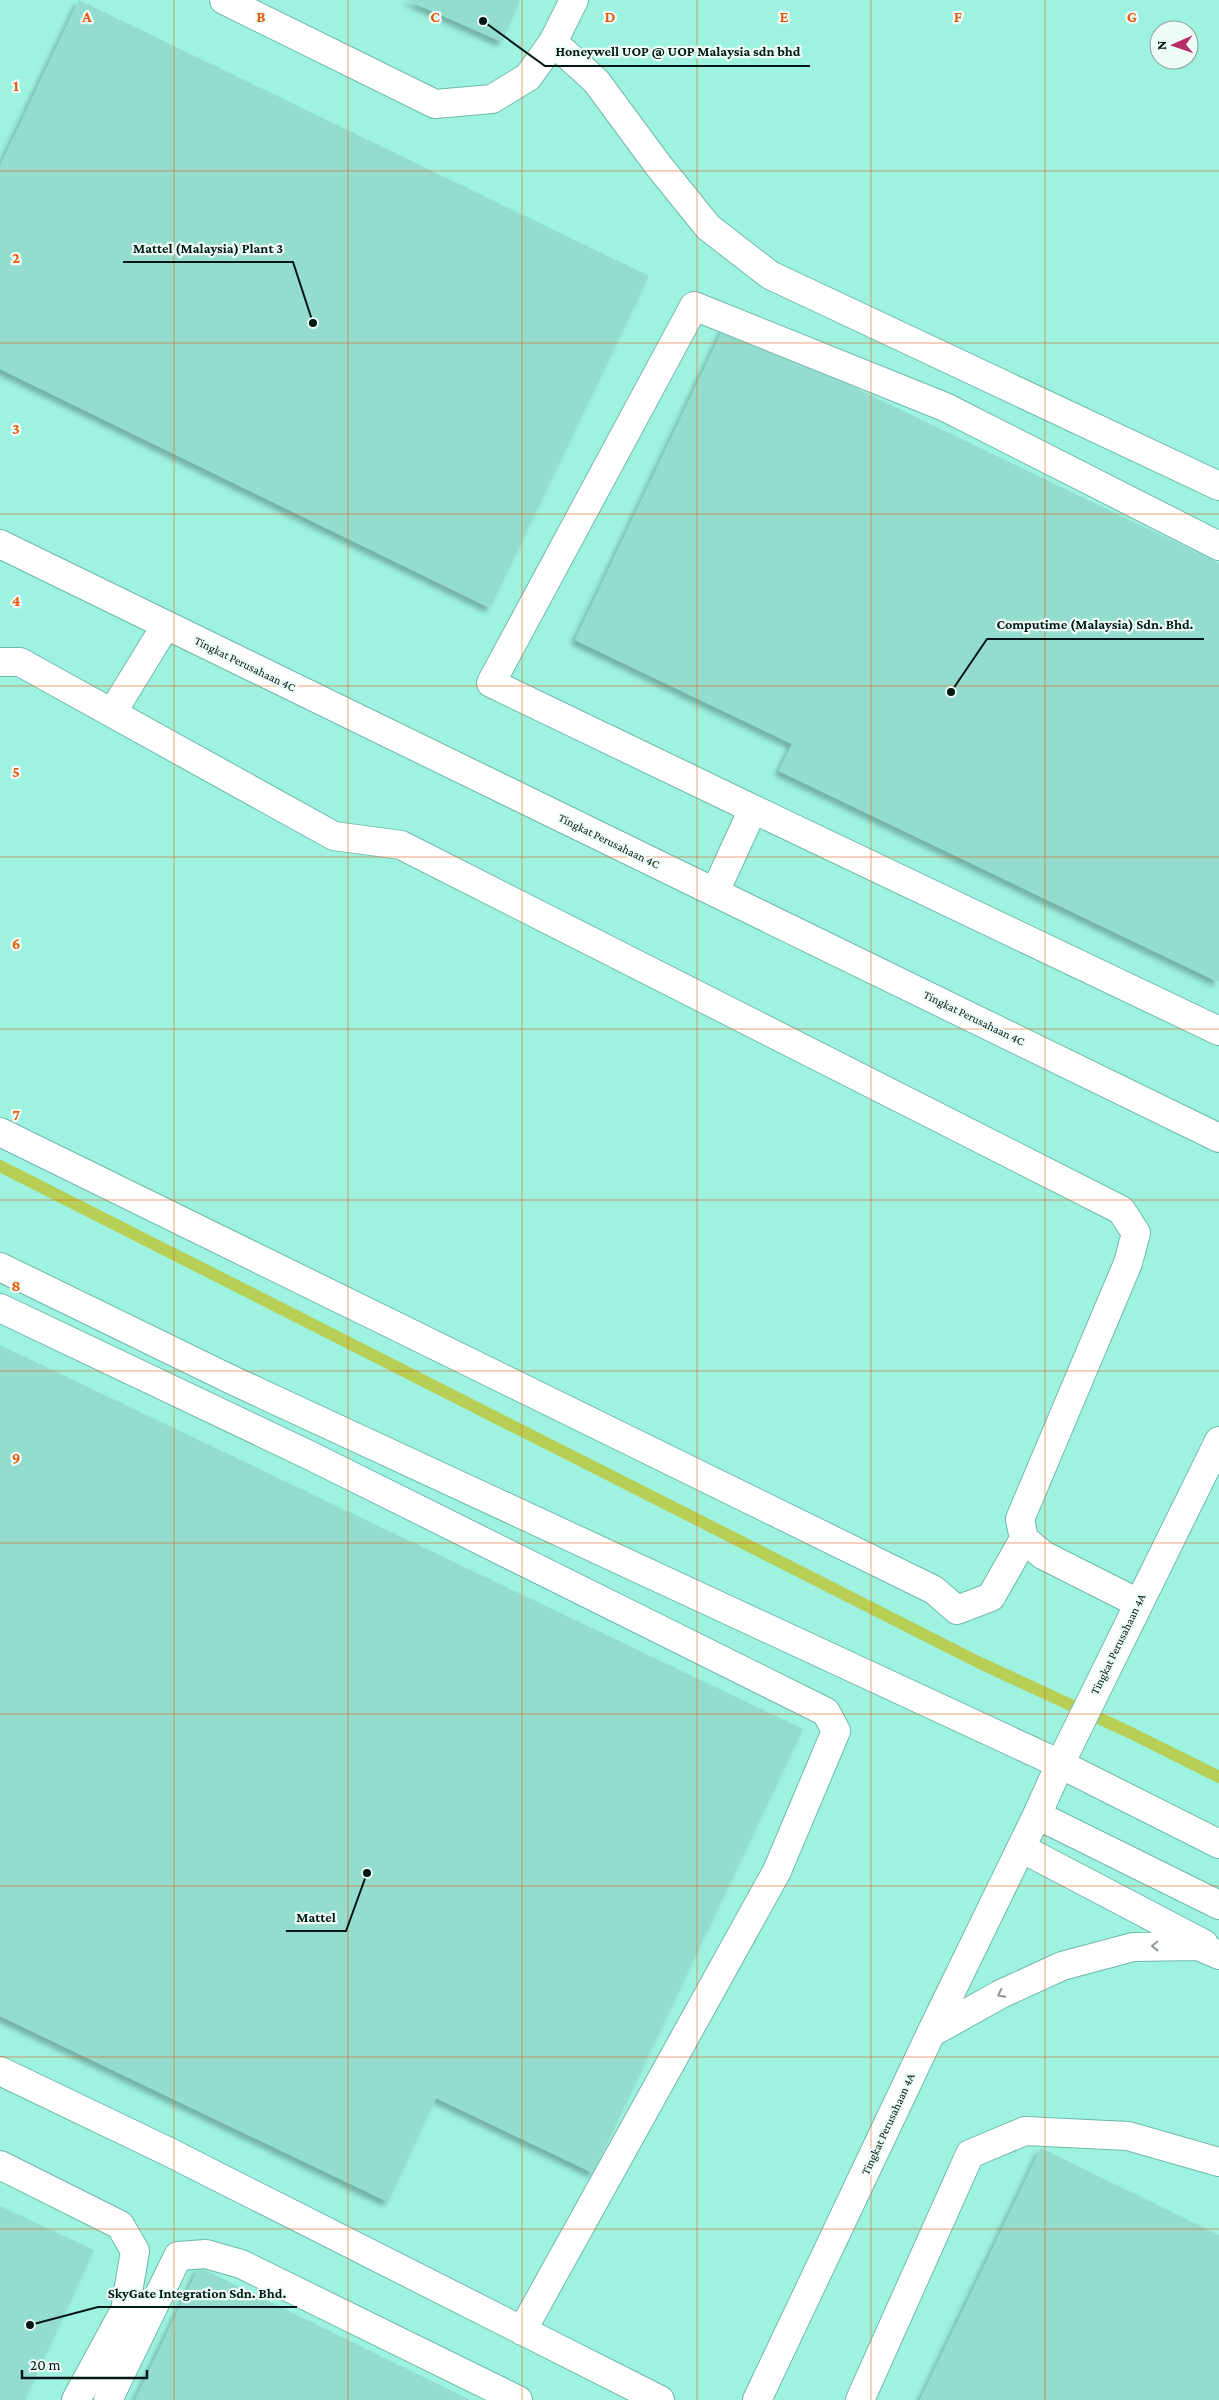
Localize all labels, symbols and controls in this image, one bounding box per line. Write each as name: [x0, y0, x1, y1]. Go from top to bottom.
text: A: [81, 8, 92, 25]
text: B: [256, 8, 266, 25]
text: C: [430, 8, 440, 25]
text: D: [604, 8, 616, 25]
text: E: [779, 8, 789, 25]
text: F: [954, 8, 963, 25]
text: G: [1127, 8, 1137, 25]
north arrow: [1149, 20, 1199, 70]
callout: Honeywell UOP @ UOP Malaysia sdn bhd: [545, 37, 810, 66]
text: N: [1153, 40, 1169, 51]
text: Honeywell UOP @ UOP Malaysia sdn bhd: [555, 43, 801, 59]
text: 1: [13, 77, 19, 94]
callout: Mattel (Malaysia) Plant 3: [123, 233, 293, 262]
text: Mattel (Malaysia) Plant 3: [133, 240, 283, 257]
text: 2: [12, 249, 20, 266]
text: 3: [12, 420, 20, 437]
text: 4: [12, 592, 21, 609]
callout: Computime (Malaysia) Sdn. Bhd.: [987, 610, 1204, 639]
text: Computime (Malaysia) Sdn. Bhd.: [997, 616, 1194, 633]
street label: Tingkat Perusahaan 4C: [192, 633, 298, 695]
text: 5: [12, 763, 20, 780]
street label: Tingkat Perusahaan 4C: [556, 810, 662, 872]
text: 6: [12, 935, 20, 952]
street label: Tingkat Perusahaan 4C: [921, 987, 1027, 1049]
text: 7: [12, 1106, 20, 1123]
text: 8: [11, 1277, 21, 1294]
text: 9: [12, 1449, 20, 1466]
street label: Tingkat Perusahaan 4A: [1087, 1591, 1149, 1697]
callout: Mattel: [286, 1902, 346, 1931]
text: Mattel: [296, 1909, 336, 1925]
one-way arrow: [1151, 1941, 1158, 1951]
one-way arrow: [997, 1988, 1006, 1998]
street label: Tingkat Perusahaan 4A: [858, 2071, 918, 2177]
callout: SkyGate Integration Sdn. Bhd.: [98, 2278, 297, 2307]
text: SkyGate Integration Sdn. Bhd.: [108, 2285, 286, 2301]
scale bar: [22, 2348, 148, 2380]
text: 20 m: [30, 2357, 61, 2373]

